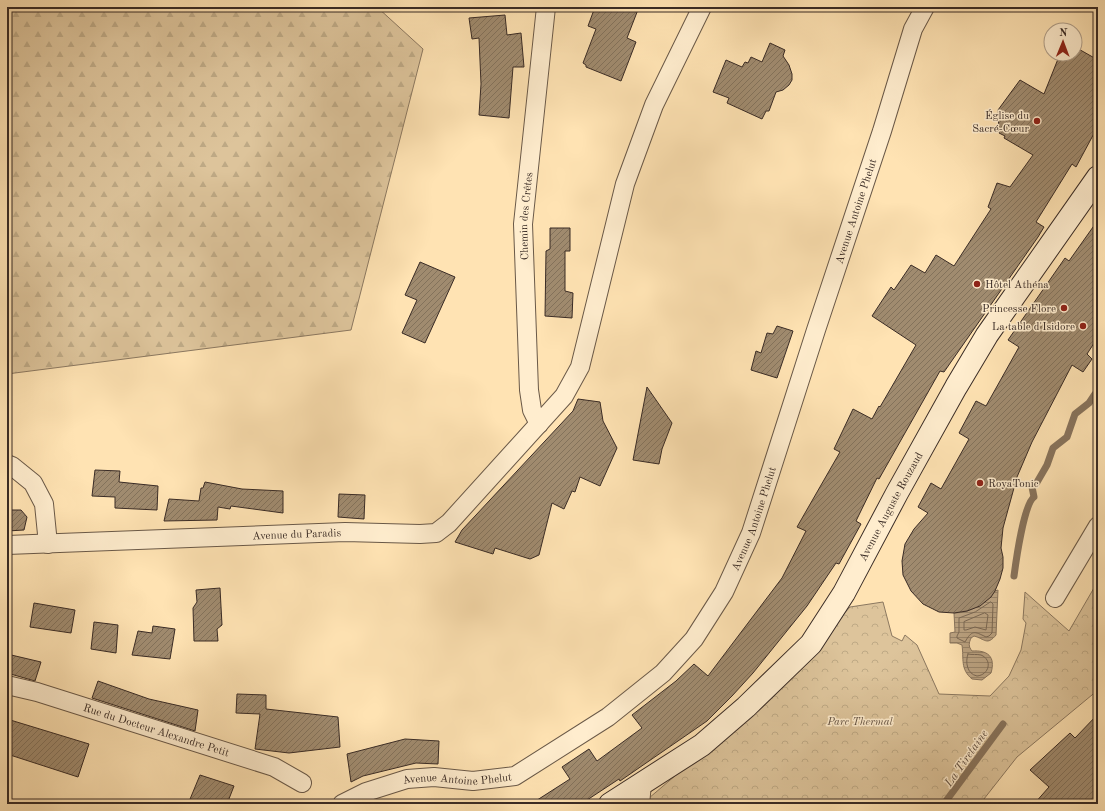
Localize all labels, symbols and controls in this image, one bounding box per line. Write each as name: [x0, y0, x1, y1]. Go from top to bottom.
north arrow: [1043, 22, 1083, 62]
text: N: [1059, 28, 1068, 39]
place label: Église du Sacré-Cœur: [972, 109, 1029, 135]
marker: Église du Sacré-Cœur: [1032, 116, 1042, 126]
street label: Avenue Antoine Phelut: [834, 158, 879, 266]
street label: Chemin des Crêtes: [519, 171, 535, 260]
marker: Hôtel Athéna: [972, 279, 982, 289]
place label: Hôtel Athéna: [985, 280, 1049, 291]
marker: Princesse Flore: [1059, 303, 1069, 313]
place label: Princesse Flore: [982, 304, 1056, 315]
marker: La table d'Isidore: [1078, 321, 1088, 331]
place label: La table d'Isidore: [992, 322, 1075, 333]
street label: Avenue Auguste Rouzaud: [858, 450, 926, 563]
street label: Avenue Antoine Phelut: [730, 466, 779, 573]
marker: RoyaTonic: [975, 478, 985, 488]
place label: RoyaTonic: [988, 479, 1039, 490]
street label: Avenue du Paradis: [252, 528, 342, 543]
street label: Rue du Docteur Alexandre Petit: [82, 703, 230, 760]
park label: Parc Thermal: [826, 717, 894, 728]
water label: La Tiretaine: [942, 728, 991, 790]
street label: Avenue Antoine Phelut: [401, 772, 513, 788]

